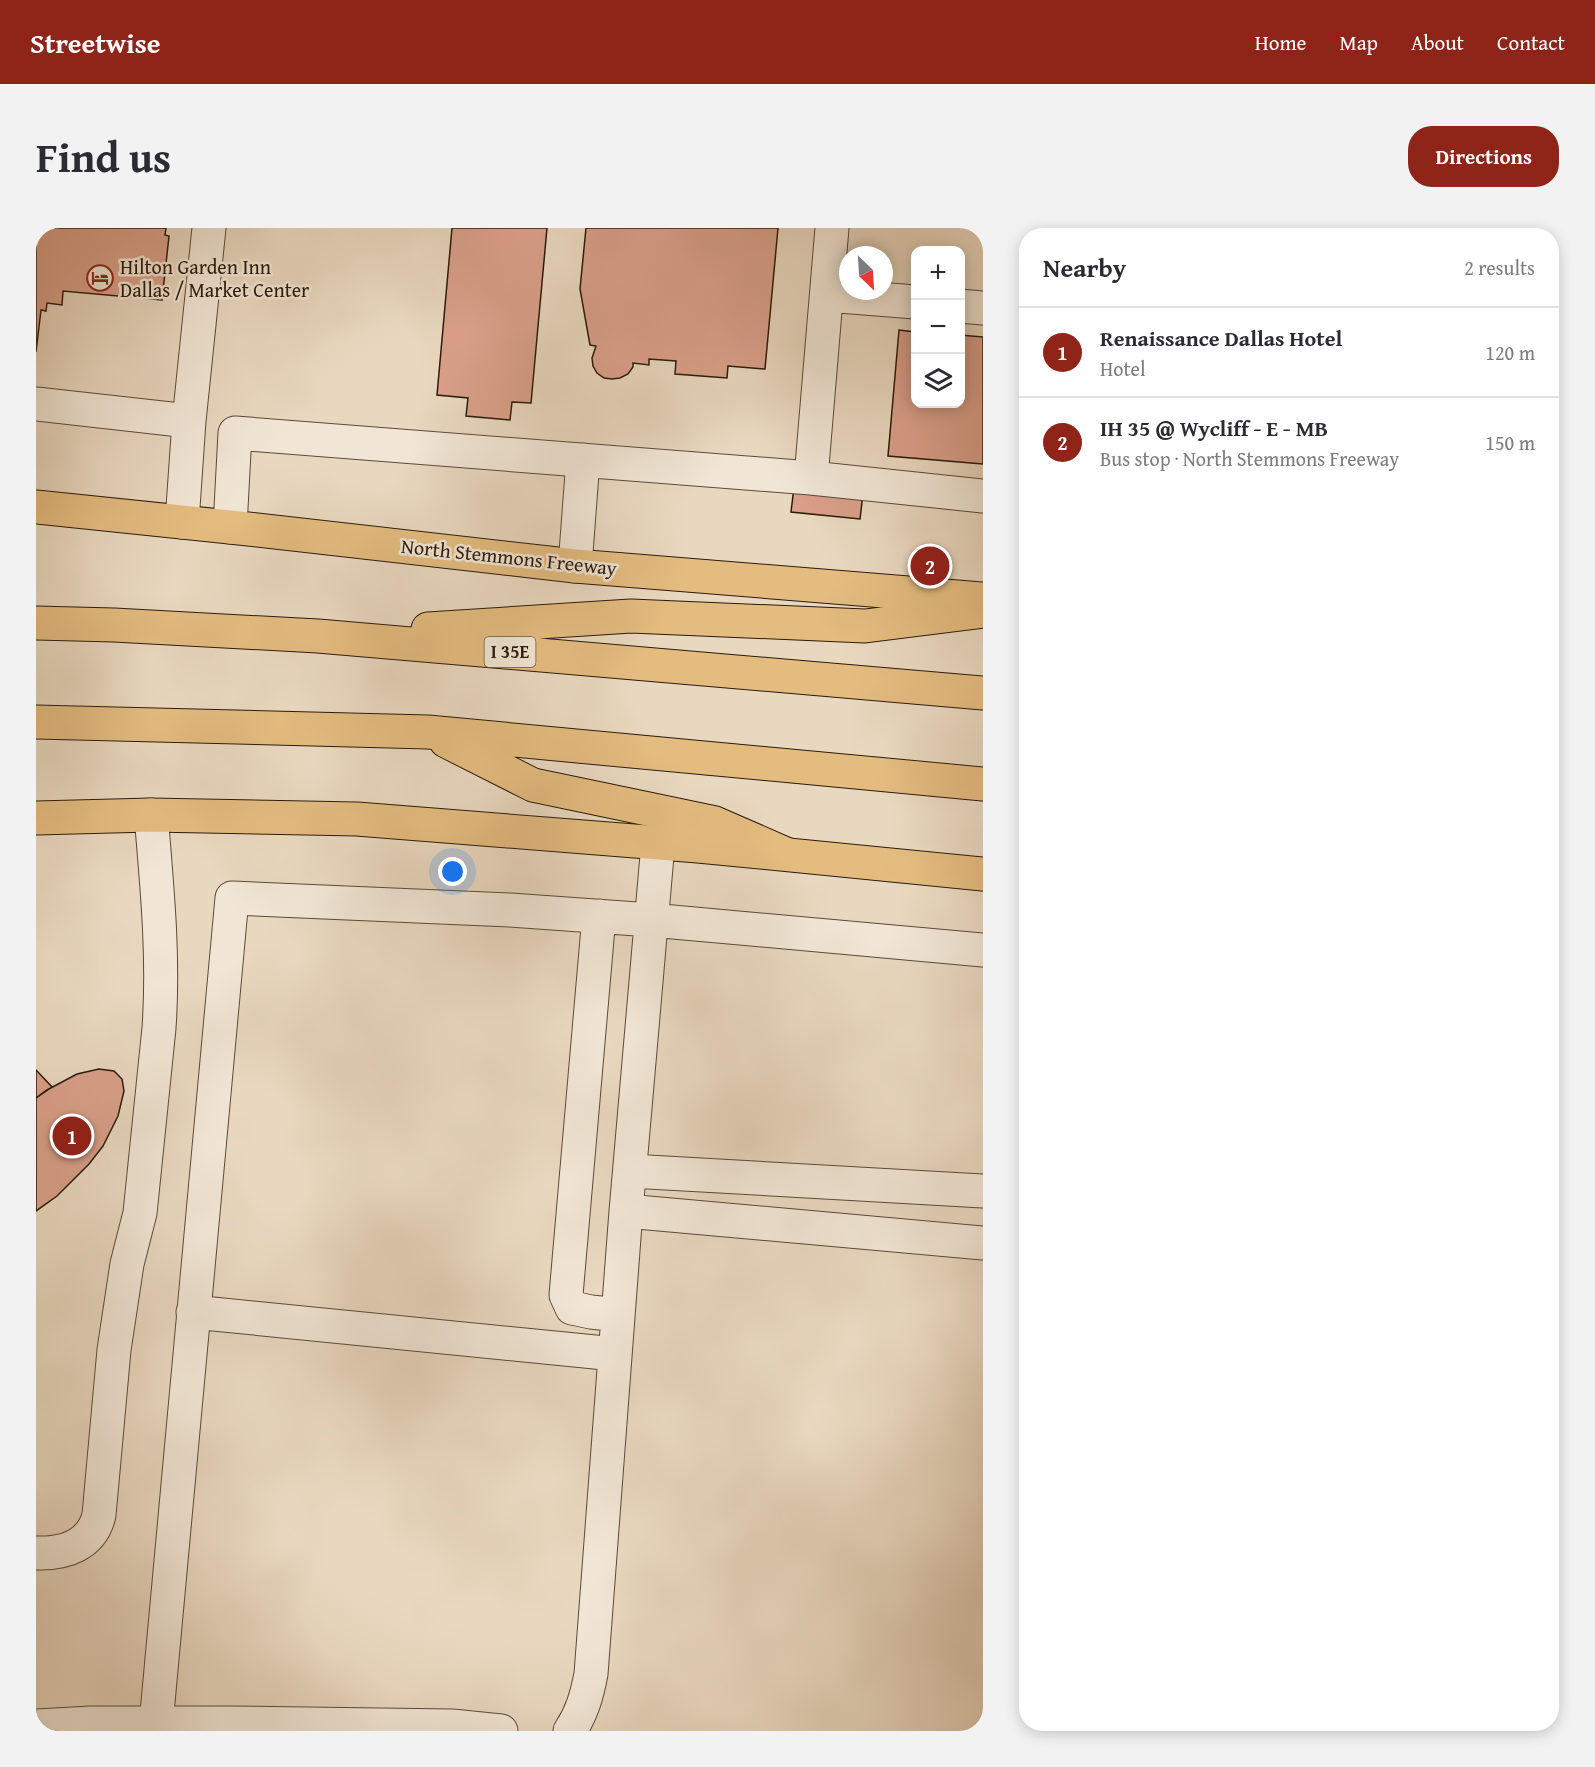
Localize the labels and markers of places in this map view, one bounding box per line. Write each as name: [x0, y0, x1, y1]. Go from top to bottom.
place label: Hilton Garden Inn Dallas / Market Center: [120, 252, 309, 304]
hotel icon: Hilton Garden Inn Dallas / Market Center: [85, 263, 115, 293]
pin: 2: [910, 544, 950, 588]
pin: 1: [52, 1114, 92, 1158]

